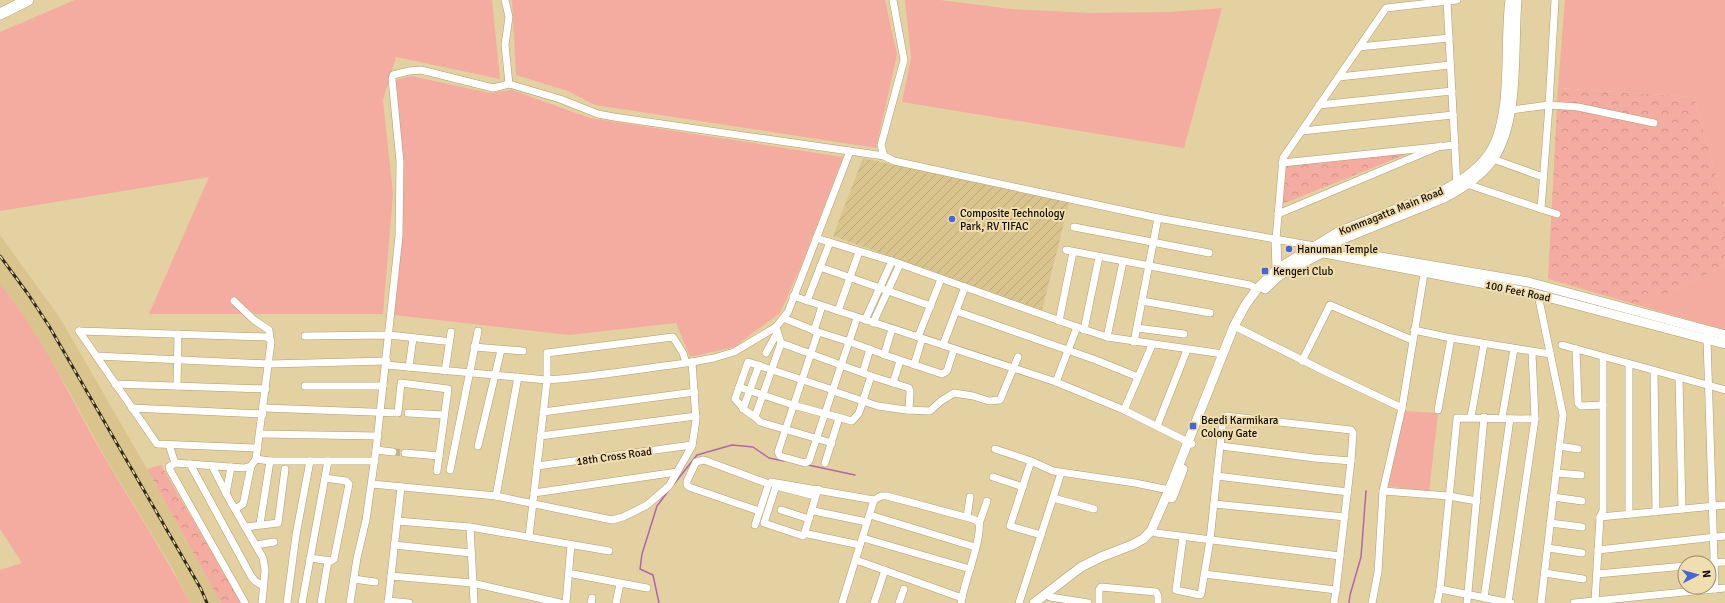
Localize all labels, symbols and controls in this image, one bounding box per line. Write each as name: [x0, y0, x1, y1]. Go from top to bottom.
street label: Kommagatta Main Road: [1337, 184, 1445, 238]
place label: Composite Technology Park, RV TIFAC: [960, 207, 1066, 233]
marker: Composite Technology Park, RV TIFAC: [947, 214, 957, 224]
place label: Hanuman Temple: [1297, 243, 1378, 256]
marker: Hanuman Temple: [1284, 244, 1294, 254]
place label: Kengeri Club: [1273, 265, 1334, 278]
marker: Kengeri Club: [1260, 266, 1270, 276]
street label: 100 Feet Road: [1484, 278, 1552, 305]
place label: Beedi Karmikara Colony Gate: [1201, 414, 1279, 440]
marker: Beedi Karmikara Colony Gate: [1188, 421, 1198, 431]
street label: 18th Cross Road: [576, 445, 653, 468]
north arrow: [1677, 555, 1717, 595]
text: N: [1700, 570, 1713, 578]

